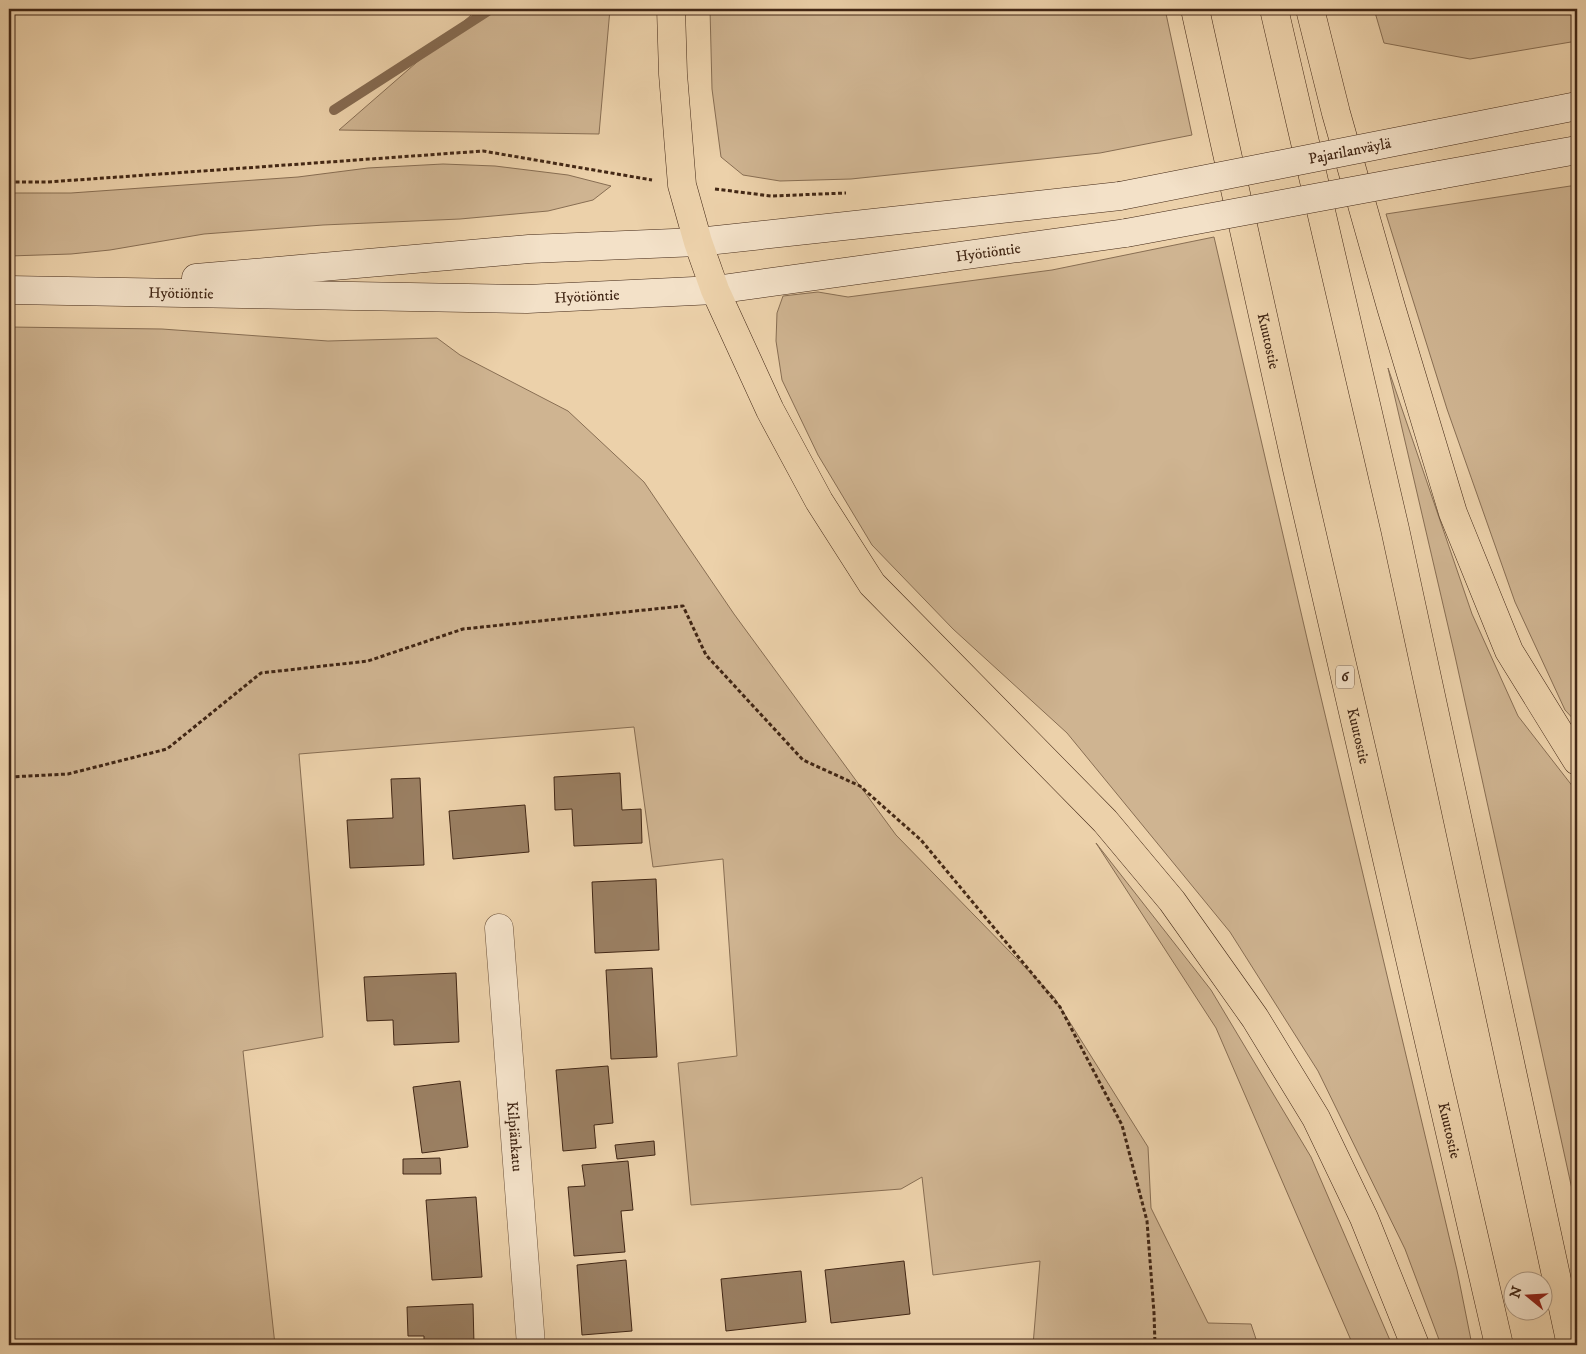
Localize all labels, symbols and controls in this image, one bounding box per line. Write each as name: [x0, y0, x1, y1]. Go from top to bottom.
street label: Pajarilanväylä: [1307, 133, 1393, 168]
street label: Hyötiöntie: [954, 238, 1022, 266]
street label: Hyötiöntie: [148, 283, 214, 303]
street label: Hyötiöntie: [554, 285, 620, 307]
street label: Kuutostie: [1253, 311, 1284, 371]
road number: 6: [1336, 666, 1354, 689]
street label: Kuutostie: [1343, 706, 1374, 766]
street label: Kilpiänkatu: [503, 1101, 527, 1172]
street label: Kuutostie: [1434, 1101, 1465, 1160]
north arrow: [1504, 1272, 1554, 1322]
text: N: [1506, 1284, 1527, 1301]

